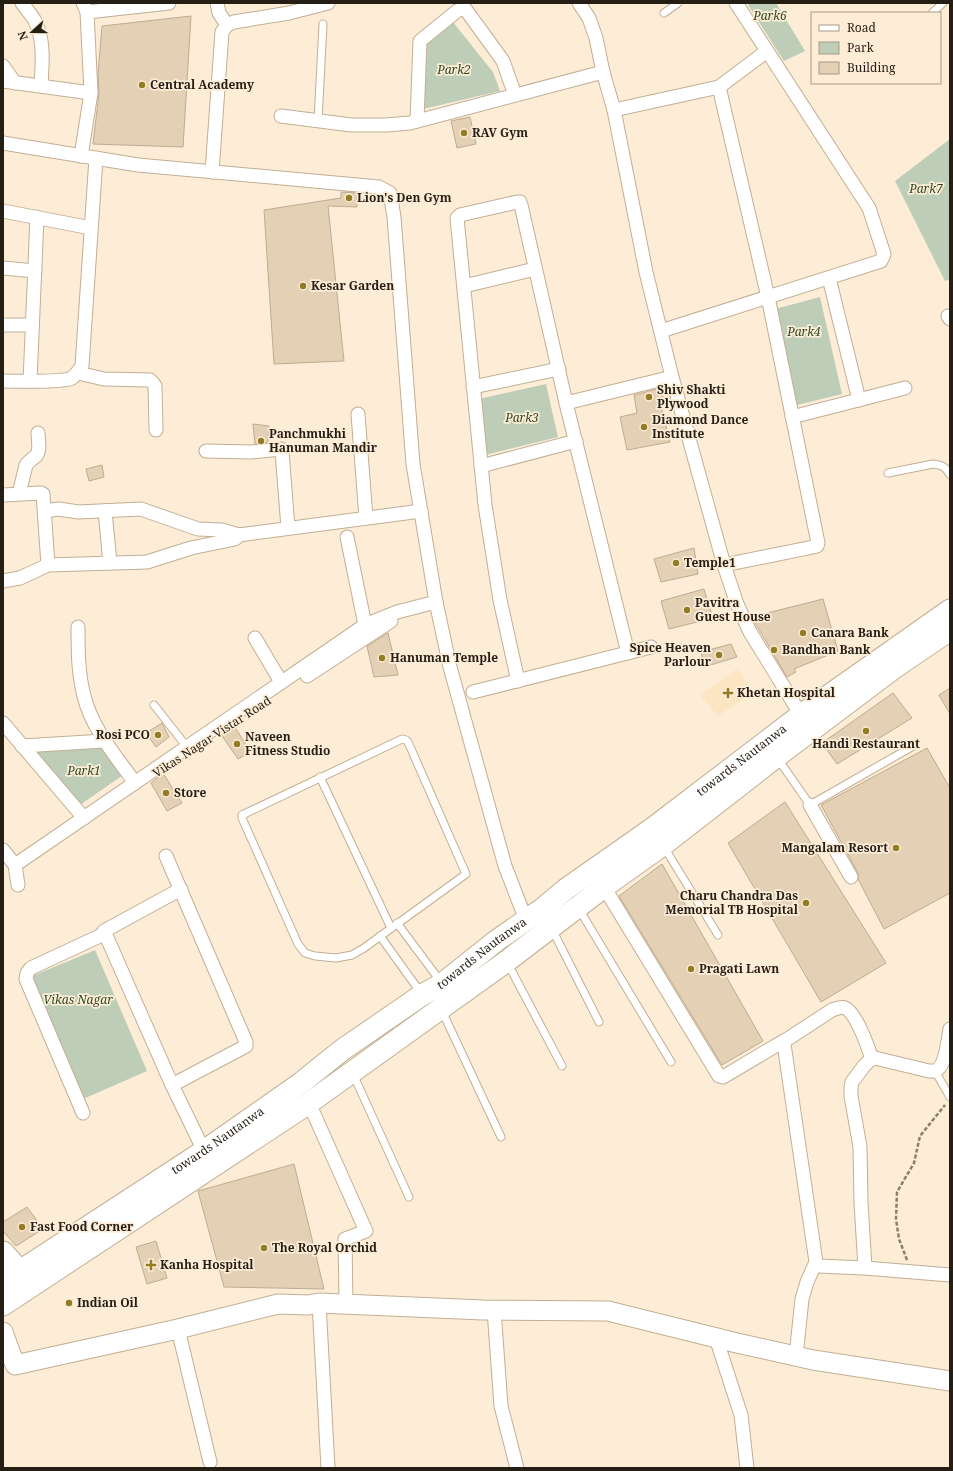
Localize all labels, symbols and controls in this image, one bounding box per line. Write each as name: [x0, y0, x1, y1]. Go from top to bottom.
park label: Park6: [752, 7, 787, 24]
north arrow: [12, 12, 52, 52]
legend: [811, 12, 941, 84]
text: Road: [847, 19, 877, 36]
text: N: [14, 29, 31, 42]
text: Park: [847, 39, 875, 56]
text: Building: [847, 59, 896, 76]
park label: Park2: [436, 61, 471, 78]
place label: Central Academy: [150, 76, 254, 93]
marker: Central Academy: [137, 80, 147, 90]
place label: RAV Gym: [472, 124, 528, 141]
marker: RAV Gym: [459, 128, 469, 138]
park label: Park7: [908, 180, 943, 197]
place label: Lion's Den Gym: [357, 189, 452, 206]
marker: Lion's Den Gym: [344, 193, 354, 203]
place label: Kesar Garden: [311, 277, 394, 294]
marker: Kesar Garden: [298, 281, 308, 291]
park label: Park4: [786, 323, 821, 340]
place label: Shiv Shakti Plywood: [657, 381, 726, 412]
marker: Shiv Shakti Plywood: [644, 392, 654, 402]
park label: Park3: [504, 409, 539, 426]
place label: Diamond Dance Institute: [652, 411, 748, 442]
marker: Diamond Dance Institute: [639, 422, 649, 432]
place label: Panchmukhi Hanuman Mandir: [269, 425, 378, 456]
marker: Panchmukhi Hanuman Mandir: [256, 436, 266, 446]
place label: Temple1: [684, 554, 736, 571]
marker: Temple1: [671, 558, 681, 568]
place label: Pavitra Guest House: [695, 594, 771, 625]
marker: Pavitra Guest House: [682, 605, 692, 615]
place label: Canara Bank: [811, 624, 889, 641]
marker: Canara Bank: [798, 628, 808, 638]
place label: Spice Heaven Parlour: [630, 639, 712, 670]
place label: Bandhan Bank: [782, 641, 871, 658]
marker: Bandhan Bank: [769, 645, 779, 655]
place label: Hanuman Temple: [390, 649, 498, 666]
marker: Spice Heaven Parlour: [714, 650, 724, 660]
marker: Hanuman Temple: [377, 653, 387, 663]
place label: Khetan Hospital: [737, 684, 836, 701]
marker: Khetan Hospital: [722, 687, 734, 699]
street label: Vikas Nagar Vistar Road: [149, 691, 275, 781]
street label: towards Nautanwa: [693, 720, 790, 800]
place label: Rosi PCO: [96, 726, 150, 743]
marker: Handi Restaurant: [861, 726, 871, 736]
place label: Naveen Fitness Studio: [245, 728, 330, 759]
marker: Rosi PCO: [153, 730, 163, 740]
place label: Handi Restaurant: [812, 735, 920, 752]
marker: Naveen Fitness Studio: [232, 739, 242, 749]
park label: Park1: [66, 762, 101, 779]
place label: Store: [174, 784, 206, 801]
marker: Store: [161, 788, 171, 798]
place label: Mangalam Resort: [781, 839, 888, 856]
marker: Mangalam Resort: [891, 843, 901, 853]
place label: Charu Chandra Das Memorial TB Hospital: [665, 887, 799, 918]
marker: Charu Chandra Das Memorial TB Hospital: [801, 898, 811, 908]
street label: towards Nautanwa: [434, 913, 530, 993]
place label: Pragati Lawn: [699, 960, 779, 977]
marker: Pragati Lawn: [686, 964, 696, 974]
park label: Vikas Nagar: [43, 991, 113, 1008]
street label: towards Nautanwa: [168, 1102, 268, 1178]
place label: Fast Food Corner: [30, 1218, 134, 1235]
marker: Fast Food Corner: [17, 1222, 27, 1232]
place label: The Royal Orchid: [272, 1239, 377, 1256]
marker: The Royal Orchid: [259, 1243, 269, 1253]
place label: Kanha Hospital: [160, 1256, 254, 1273]
marker: Kanha Hospital: [145, 1259, 157, 1271]
place label: Indian Oil: [77, 1294, 139, 1311]
marker: Indian Oil: [64, 1298, 74, 1308]

